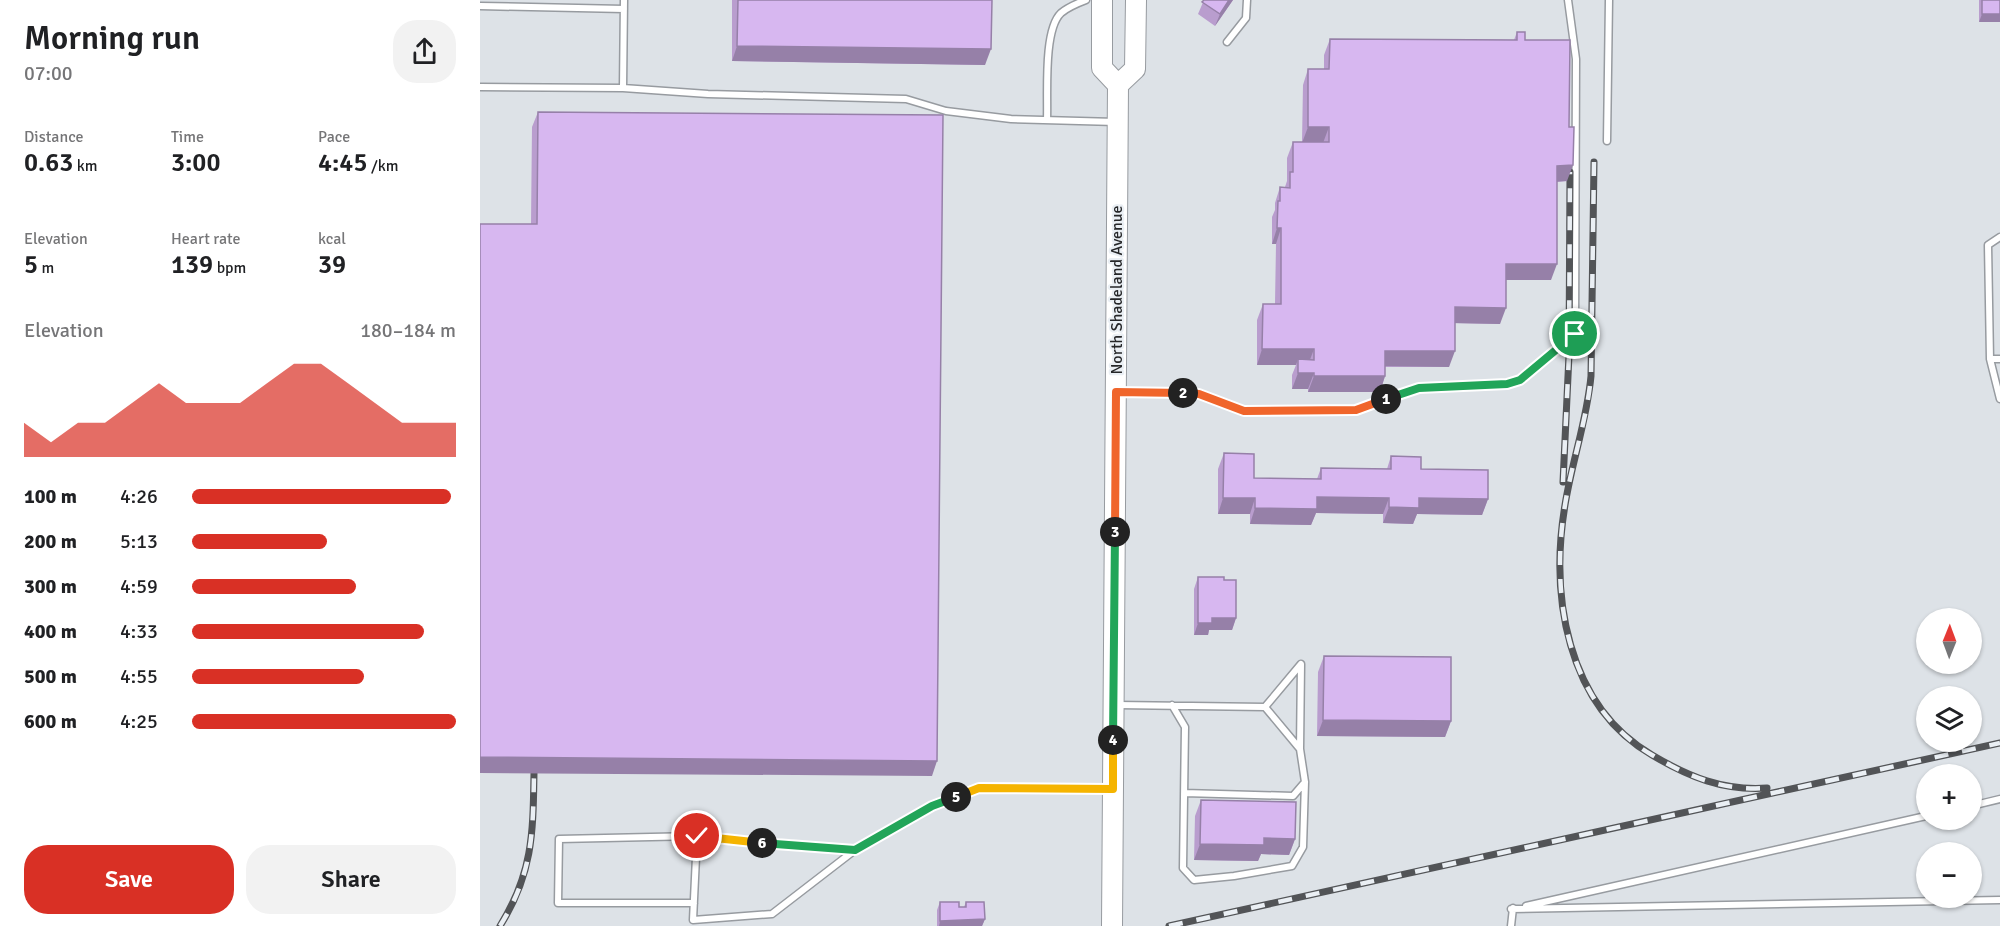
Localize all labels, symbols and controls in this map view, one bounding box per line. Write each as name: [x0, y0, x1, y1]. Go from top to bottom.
text: Morning run: [24, 18, 200, 59]
button: share: [393, 20, 456, 83]
text: 07:00: [24, 61, 73, 86]
text: Distance: [24, 127, 84, 147]
text: Time: [171, 127, 204, 147]
text: Pace: [318, 127, 350, 147]
text: 0.63: [24, 147, 73, 179]
text: 3:00: [171, 147, 220, 179]
text: 4:45: [318, 147, 367, 179]
text: km: [73, 156, 98, 176]
text: /km: [367, 156, 399, 176]
street label: North Shadeland Avenue: [1107, 206, 1127, 375]
text: Elevation: [24, 229, 88, 249]
text: Heart rate: [171, 229, 240, 249]
text: kcal: [318, 229, 346, 249]
text: 5: [24, 249, 38, 281]
text: 139: [171, 249, 213, 281]
text: 39: [318, 249, 346, 281]
text: m: [38, 258, 54, 278]
text: bpm: [213, 258, 246, 278]
pin: [1549, 308, 1600, 359]
icon: arrive: [1558, 317, 1591, 350]
text: Elevation: [24, 318, 104, 343]
text: 180–184 m: [360, 318, 456, 343]
pin: 2: [1168, 378, 1198, 408]
text: 2: [1179, 383, 1187, 403]
pin: 1: [1371, 384, 1401, 414]
text: 1: [1382, 389, 1390, 409]
text: 100 m: [24, 484, 77, 509]
text: 4:26: [120, 484, 158, 509]
pin: 3: [1100, 517, 1130, 547]
text: 3: [1111, 522, 1119, 542]
text: 200 m: [24, 529, 77, 554]
text: 5:13: [120, 529, 158, 554]
text: 300 m: [24, 574, 77, 599]
text: 4:59: [120, 574, 158, 599]
north arrow: [1916, 608, 1982, 674]
map controls: [1916, 608, 1982, 908]
text: 400 m: [24, 619, 77, 644]
text: 4:33: [120, 619, 158, 644]
text: 500 m: [24, 664, 77, 689]
text: 4:55: [120, 664, 158, 689]
button: layers: [1916, 686, 1982, 752]
text: 600 m: [24, 709, 77, 734]
text: 4:25: [120, 709, 158, 734]
pin: 4: [1098, 725, 1128, 755]
text: 4: [1109, 730, 1117, 750]
button: +: [1916, 764, 1982, 830]
pin: 5: [941, 782, 971, 812]
text: 5: [952, 787, 960, 807]
pin: [671, 810, 722, 861]
icon: check: [680, 819, 713, 852]
pin: 6: [747, 828, 777, 858]
text: 6: [758, 833, 766, 853]
button: −: [1916, 842, 1982, 908]
button: Save: [24, 845, 234, 914]
button: Share: [246, 845, 456, 914]

